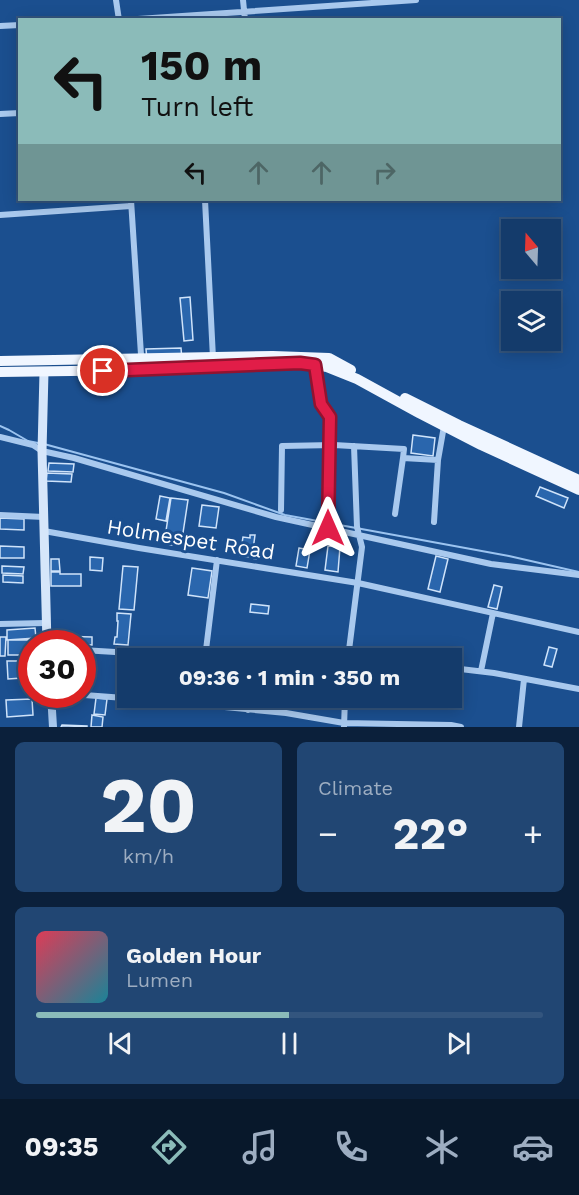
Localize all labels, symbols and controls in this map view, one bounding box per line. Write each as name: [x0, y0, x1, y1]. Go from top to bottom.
text: 150 m: [141, 41, 262, 90]
icon: left: [42, 42, 120, 120]
text: Turn left: [141, 91, 253, 123]
icon: left: [179, 156, 212, 189]
icon: ahead: [242, 156, 275, 189]
icon: ahead: [305, 156, 338, 189]
icon: right: [368, 156, 401, 189]
north arrow: [501, 219, 561, 279]
map controls: [501, 219, 561, 351]
button: layers: [501, 291, 561, 351]
pin: [77, 345, 128, 396]
icon: arrive: [86, 354, 119, 387]
position arrow: [296, 496, 360, 560]
street label: Holmespet Road: [105, 513, 277, 565]
speed limit sign: 30: [18, 630, 96, 708]
text: 09:36 · 1 min · 350 m: [179, 665, 400, 690]
text: 20: [100, 759, 197, 851]
text: Climate: [318, 776, 393, 800]
text: 22°: [393, 807, 468, 860]
text: −: [318, 814, 338, 853]
text: +: [523, 814, 543, 853]
text: km/h: [123, 844, 174, 868]
text: Golden Hour: [126, 943, 261, 968]
text: Lumen: [126, 968, 193, 992]
icon: previous: [104, 1027, 137, 1060]
icon: pause: [273, 1027, 306, 1060]
icon: next: [442, 1027, 475, 1060]
icon: directions: [148, 1126, 190, 1168]
icon: music: [239, 1126, 281, 1168]
icon: phone: [330, 1126, 372, 1168]
icon: climate: [421, 1126, 463, 1168]
icon: car: [512, 1126, 554, 1168]
text: 09:35: [25, 1131, 99, 1163]

